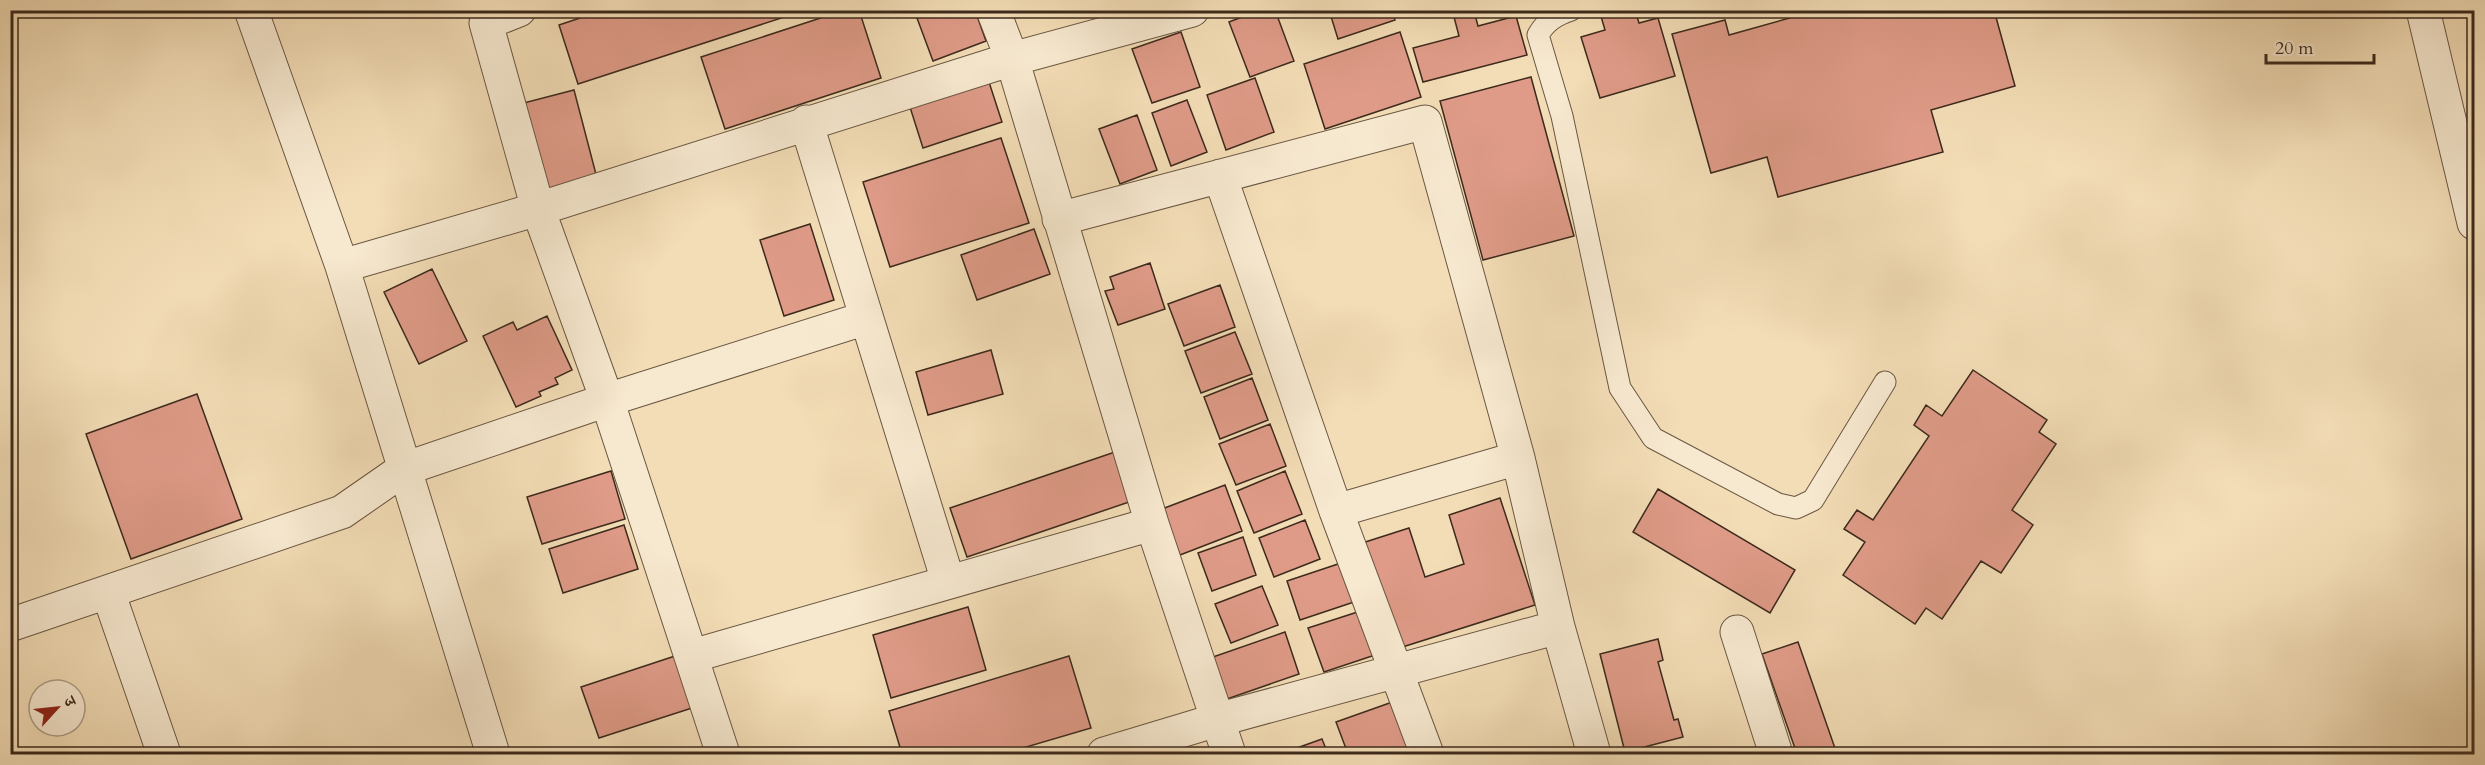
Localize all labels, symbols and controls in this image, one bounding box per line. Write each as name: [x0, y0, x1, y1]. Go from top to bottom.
scale bar: [2266, 27, 2374, 65]
text: 20 m: [2275, 36, 2314, 61]
north arrow: [27, 678, 87, 738]
text: उ: [57, 692, 82, 712]

